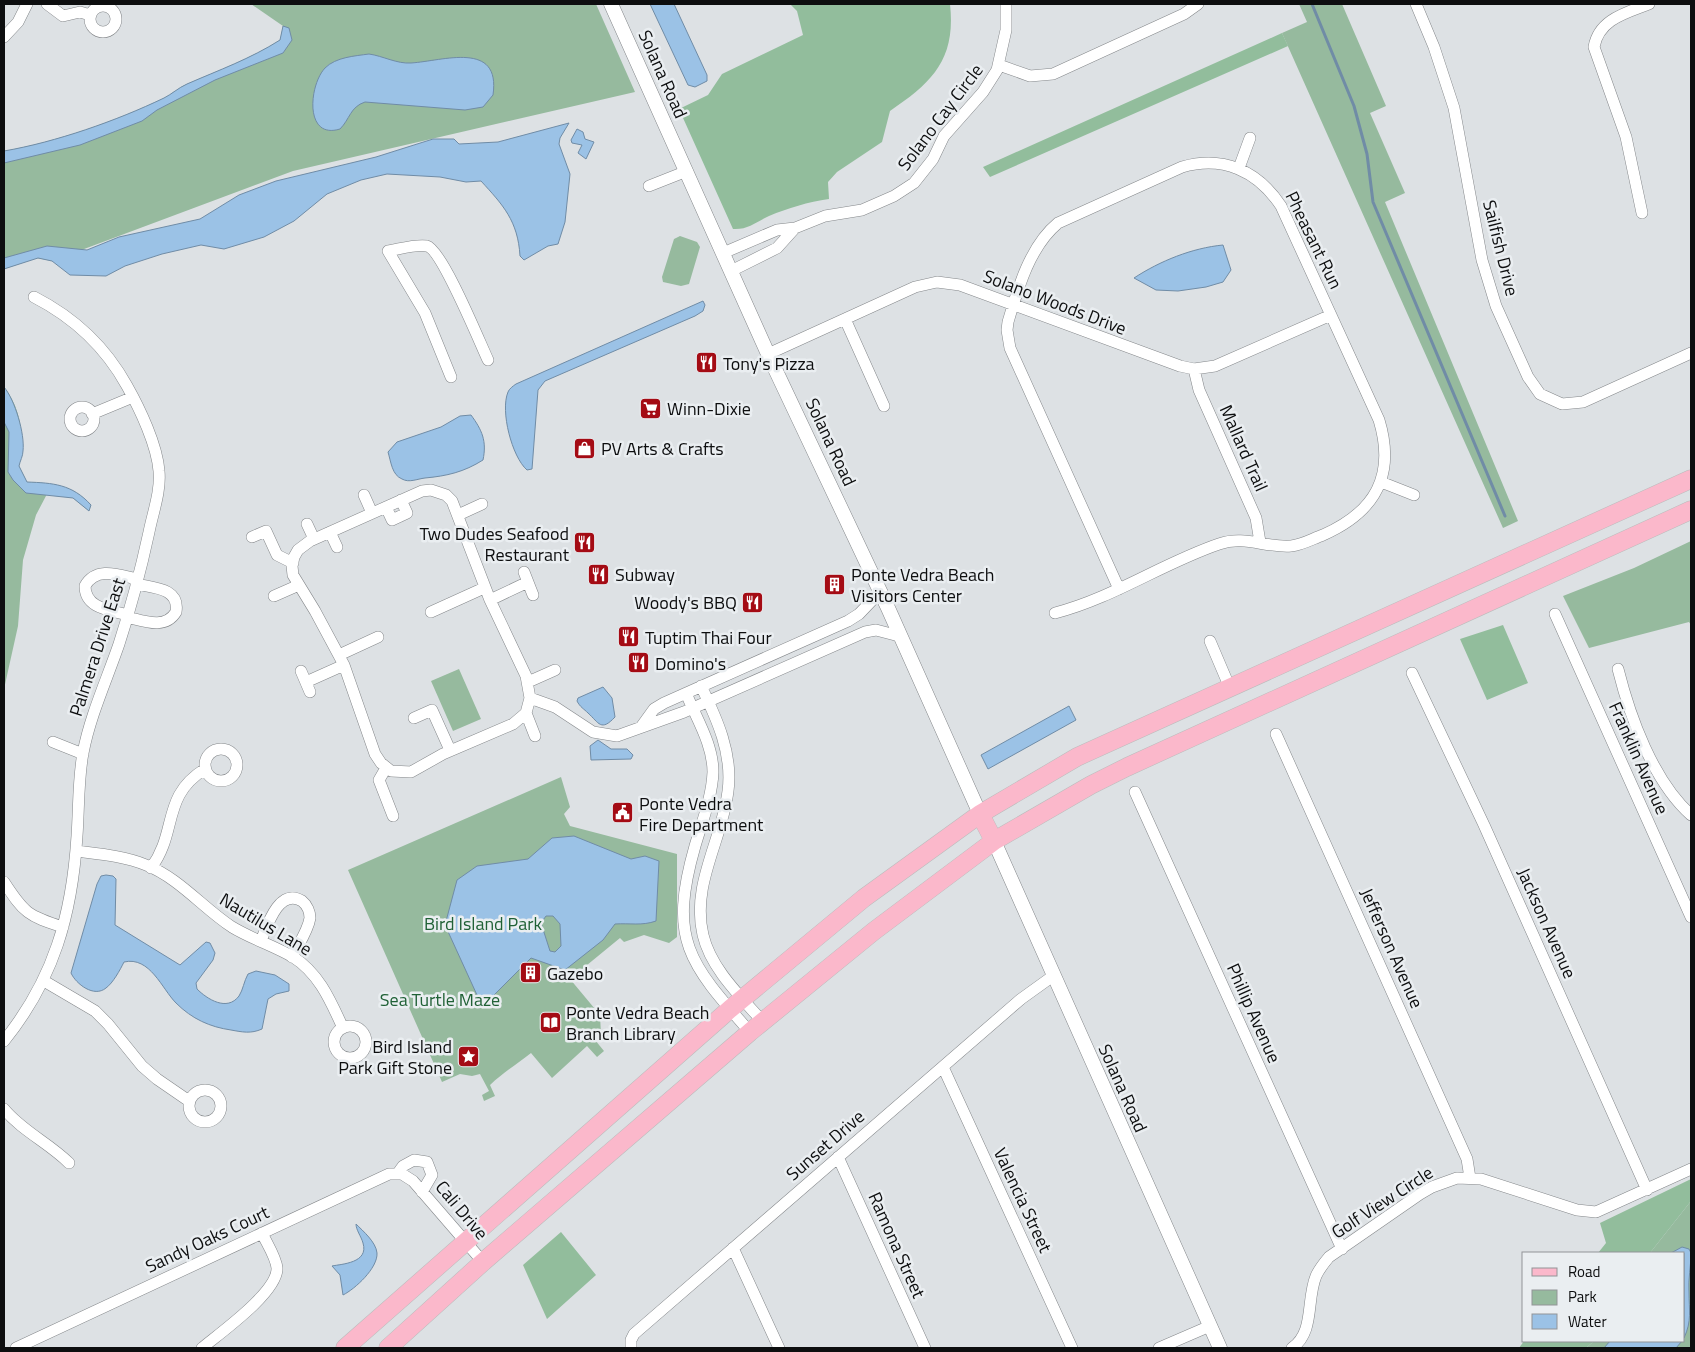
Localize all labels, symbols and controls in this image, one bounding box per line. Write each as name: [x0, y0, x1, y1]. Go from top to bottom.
street label: Solana Road: [632, 26, 694, 122]
street label: Solano Cay Circle: [891, 58, 989, 176]
street label: Pheasant Run: [1279, 186, 1349, 294]
street label: Sailfish Drive: [1476, 197, 1526, 299]
street label: Solano Woods Drive: [979, 262, 1131, 342]
place label: Tony's Pizza: [723, 350, 815, 377]
restaurant icon: Tony's Pizza: [695, 351, 719, 375]
street label: Solana Road: [799, 394, 863, 490]
place label: Winn-Dixie: [667, 395, 751, 422]
supermarket icon: Winn-Dixie: [639, 396, 663, 420]
street label: Mallard Trail: [1213, 400, 1275, 496]
place label: PV Arts & Crafts: [601, 435, 724, 462]
shop icon: PV Arts & Crafts: [573, 436, 597, 460]
place label: Two Dudes Seafood Restaurant: [419, 520, 570, 568]
restaurant icon: Two Dudes Seafood Restaurant: [573, 531, 597, 555]
place label: Subway: [615, 561, 675, 588]
place label: Ponte Vedra Beach Visitors Center: [851, 561, 995, 609]
restaurant icon: Subway: [587, 562, 611, 586]
building icon: Ponte Vedra Beach Visitors Center: [823, 572, 847, 596]
street label: Palmera Drive East: [62, 574, 132, 720]
place label: Woody's BBQ: [634, 589, 737, 616]
restaurant icon: Woody's BBQ: [741, 590, 765, 614]
place label: Tuptim Thai Four: [645, 624, 772, 651]
restaurant icon: Tuptim Thai Four: [617, 625, 641, 649]
place label: Domino's: [655, 650, 726, 677]
restaurant icon: Domino's: [627, 651, 651, 675]
street label: Franklin Avenue: [1602, 697, 1676, 819]
place label: Ponte Vedra Fire Department: [639, 790, 764, 838]
public building icon: Ponte Vedra Fire Department: [611, 801, 635, 825]
street label: Jackson Avenue: [1511, 863, 1583, 983]
street label: Jefferson Avenue: [1353, 884, 1431, 1012]
street label: Nautilus Lane: [215, 886, 317, 962]
park label: Bird Island Park: [424, 910, 542, 937]
street label: Phillip Avenue: [1220, 959, 1288, 1067]
place label: Gazebo: [547, 960, 603, 987]
building icon: Gazebo: [519, 961, 543, 985]
park label: Sea Turtle Maze: [380, 986, 500, 1013]
place label: Ponte Vedra Beach Branch Library: [566, 999, 710, 1047]
library icon: Ponte Vedra Beach Branch Library: [538, 1010, 562, 1034]
place label: Bird Island Park Gift Stone: [338, 1033, 452, 1081]
street label: Solana Road: [1092, 1040, 1154, 1136]
place icon: Bird Island Park Gift Stone: [456, 1044, 480, 1068]
street label: Sunset Drive: [780, 1103, 870, 1187]
street label: Valencia Street: [987, 1143, 1059, 1258]
street label: Golf View Circle: [1326, 1159, 1438, 1245]
street label: Cali Drive: [429, 1174, 495, 1246]
street label: Ramona Street: [862, 1188, 933, 1303]
street label: Sandy Oaks Court: [141, 1198, 274, 1279]
legend: [1522, 1252, 1685, 1342]
text: Road: [1568, 1260, 1600, 1283]
text: Park: [1568, 1285, 1597, 1308]
text: Water: [1568, 1310, 1607, 1333]

